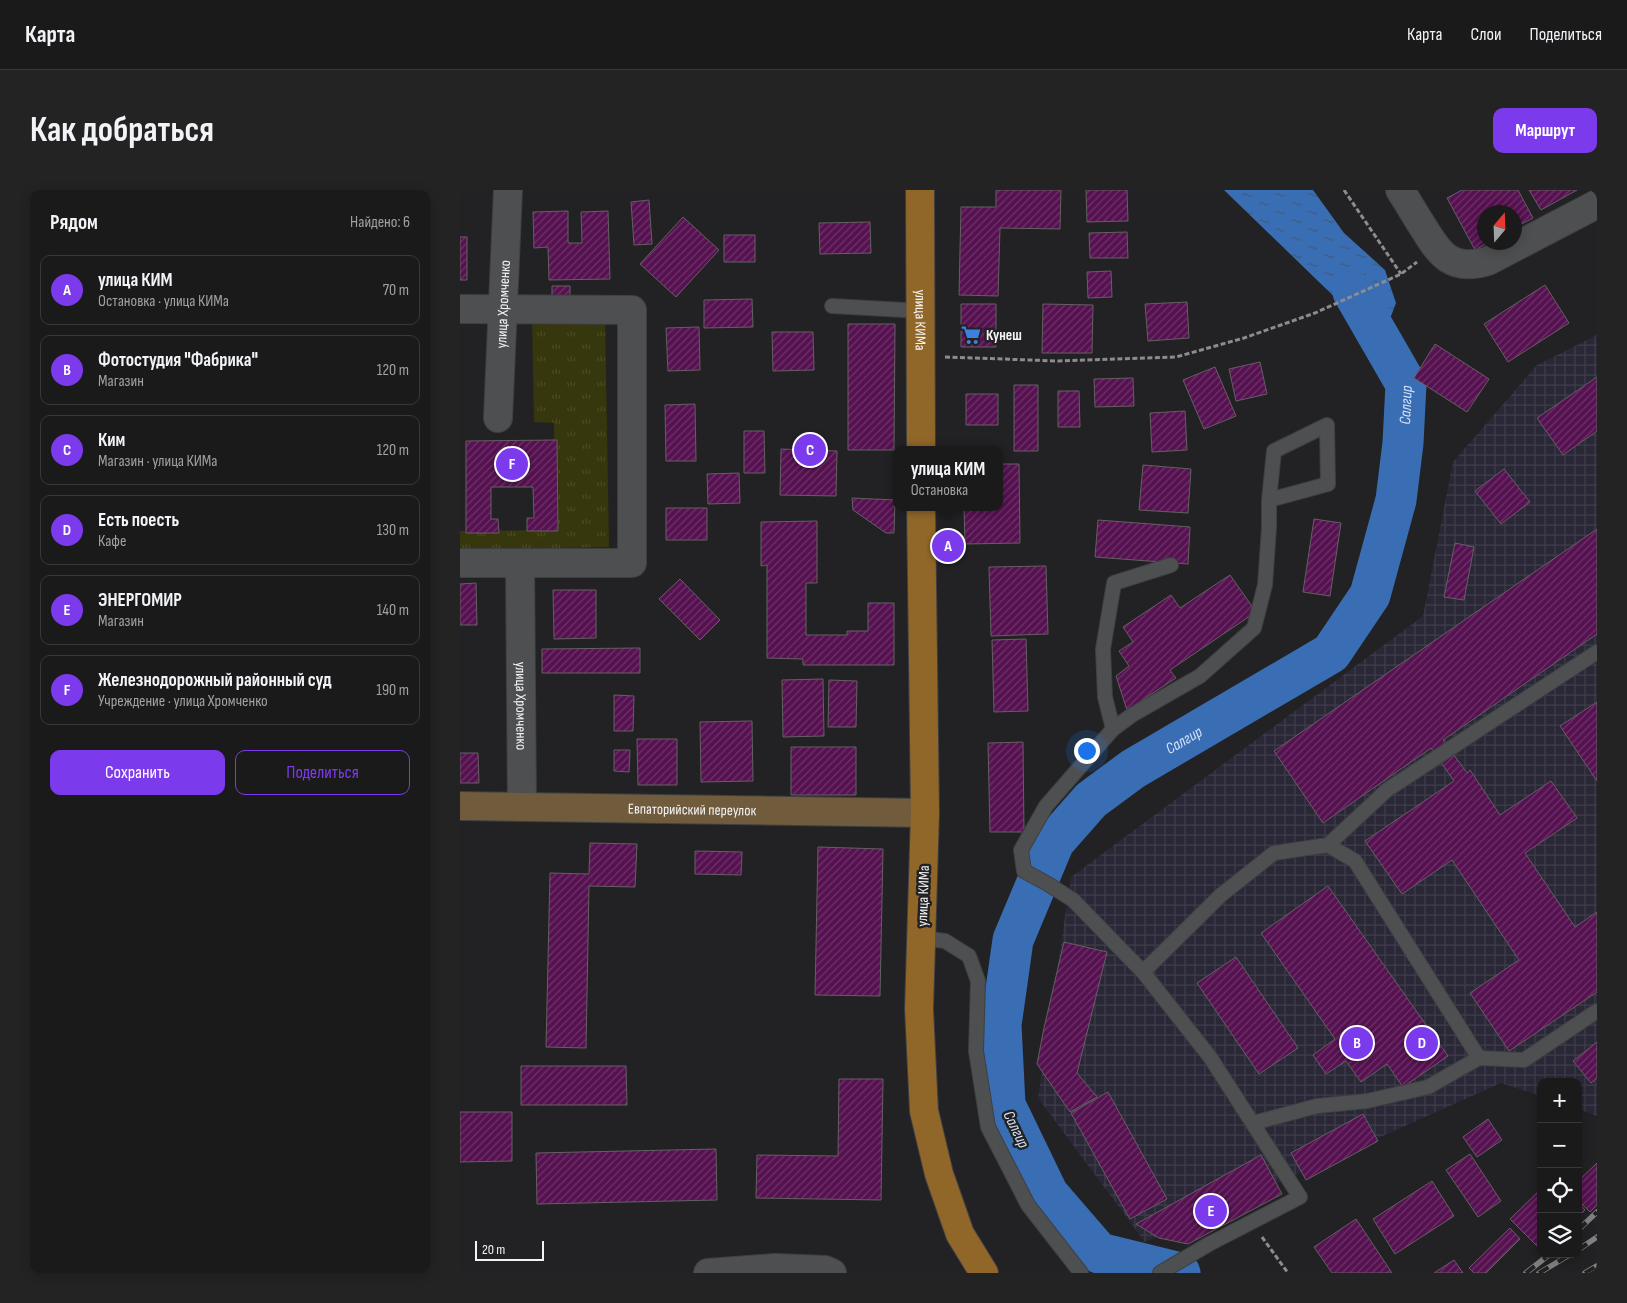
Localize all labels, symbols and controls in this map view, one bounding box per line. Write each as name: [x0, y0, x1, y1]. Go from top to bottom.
text: Карта: [25, 20, 75, 49]
text: Карта: [1407, 24, 1443, 45]
text: Слои: [1471, 24, 1502, 45]
text: Поделиться: [1530, 24, 1602, 45]
button: Маршрут: [1493, 108, 1597, 153]
text: Как добраться: [30, 109, 214, 152]
north arrow: [1477, 205, 1522, 250]
text: Рядом: [50, 210, 98, 235]
text: Найдено: 6: [350, 213, 410, 232]
street label: улица Хромченко: [492, 260, 515, 349]
text: улица КИМ: [98, 269, 173, 292]
text: A: [63, 281, 71, 300]
text: 70 m: [383, 281, 409, 300]
street label: улица КИМа: [910, 289, 930, 351]
text: Остановка · улица КИМа: [98, 292, 229, 311]
supermarket icon: Кунеш: [960, 324, 982, 346]
place label: Кунеш: [986, 326, 1022, 345]
text: Фотостудия "Фабрика": [98, 349, 258, 372]
text: B: [63, 361, 71, 380]
text: 120 m: [377, 361, 409, 380]
text: Магазин: [98, 372, 144, 391]
water label: Салгир: [1396, 384, 1417, 425]
text: Ким: [98, 429, 125, 452]
pin: C: [794, 431, 826, 469]
text: C: [63, 441, 71, 460]
text: 120 m: [377, 441, 409, 460]
pin: F: [496, 445, 528, 483]
popup: [893, 446, 1003, 511]
text: Магазин · улица КИМа: [98, 452, 218, 471]
text: улица КИМ: [911, 458, 985, 481]
text: Остановка: [911, 481, 968, 500]
text: Есть поесть: [98, 509, 179, 532]
text: D: [63, 521, 71, 540]
text: 130 m: [377, 521, 409, 540]
pin: A: [932, 527, 964, 565]
text: Кафе: [98, 532, 126, 551]
text: ЭНЕРГОМИР: [98, 589, 182, 612]
text: E: [64, 601, 70, 620]
text: 140 m: [377, 601, 409, 620]
text: Магазин: [98, 612, 144, 631]
street label: улица Хромченко: [511, 662, 531, 750]
text: Железнодорожный районный суд: [98, 669, 331, 692]
text: F: [64, 681, 70, 700]
text: 190 m: [376, 681, 409, 700]
text: Учреждение · улица Хромченко: [98, 692, 268, 711]
water label: Салгир: [1162, 722, 1206, 759]
your location: [1074, 738, 1100, 764]
button: Сохранить: [50, 750, 225, 795]
button: Поделиться: [235, 750, 410, 795]
street label: Евпаторийский переулок: [628, 800, 757, 820]
street label: улица КИМа: [913, 865, 934, 927]
pin: B: [1341, 1024, 1373, 1062]
pin: D: [1406, 1024, 1438, 1062]
map controls: [1537, 1078, 1582, 1258]
button: +: [1537, 1078, 1582, 1123]
water label: Салгир: [999, 1108, 1033, 1152]
button: −: [1537, 1123, 1582, 1168]
button: locate: [1537, 1168, 1582, 1213]
pin: E: [1195, 1192, 1227, 1230]
button: layers: [1537, 1213, 1582, 1258]
scale bar: [475, 1238, 544, 1261]
text: 20 m: [482, 1241, 505, 1258]

